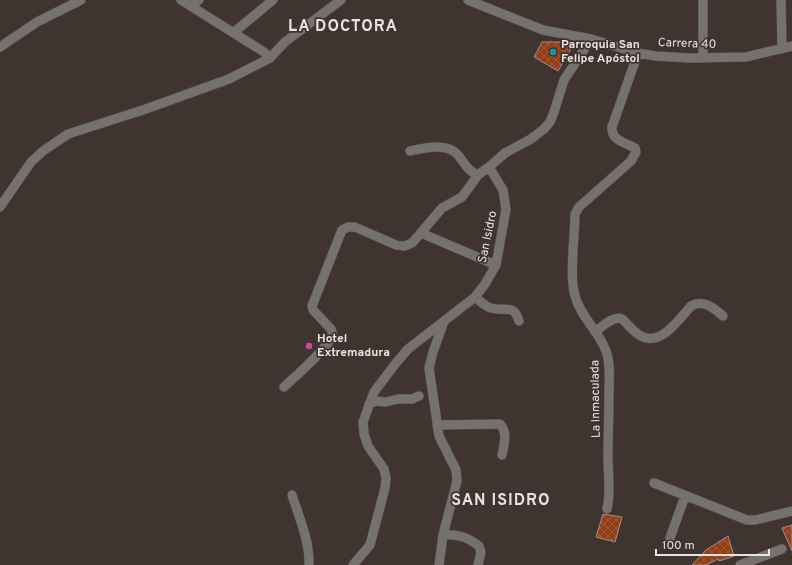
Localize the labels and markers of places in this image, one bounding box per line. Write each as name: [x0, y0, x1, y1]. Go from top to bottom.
place label: Parroquia San Felipe Apóstol: [561, 37, 640, 67]
marker: Parroquia San Felipe Apóstol: [548, 47, 558, 57]
place label: Hotel Extremadura: [317, 331, 390, 361]
marker: Hotel Extremadura: [304, 341, 314, 351]

